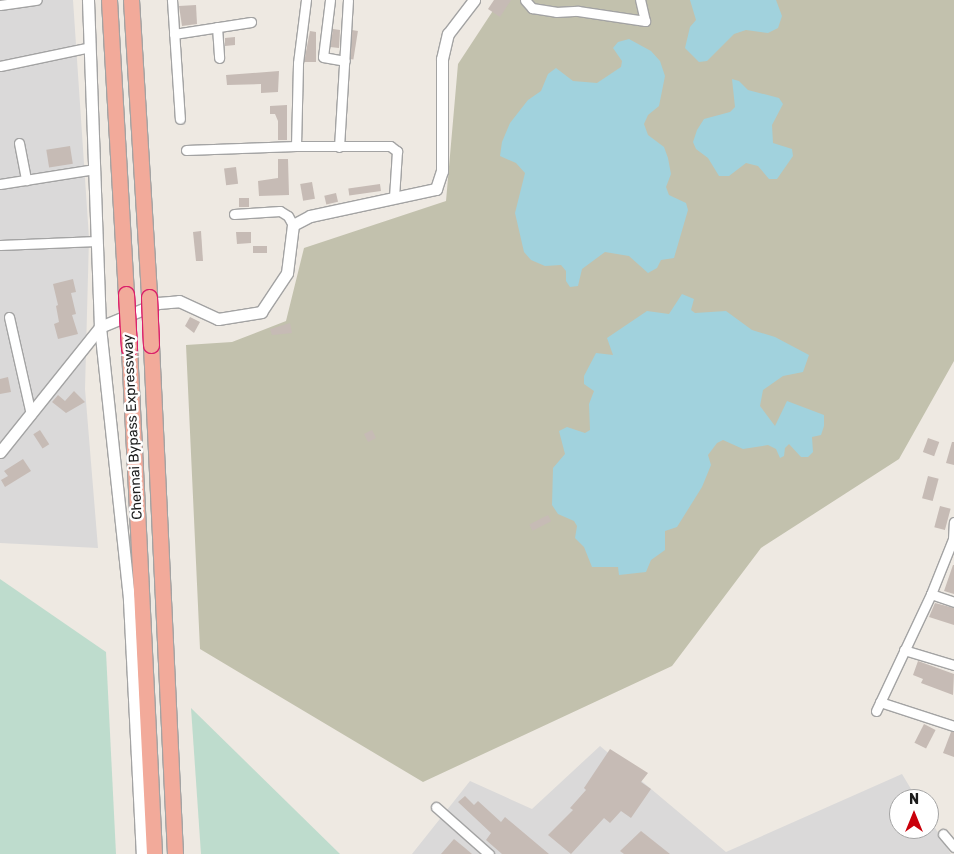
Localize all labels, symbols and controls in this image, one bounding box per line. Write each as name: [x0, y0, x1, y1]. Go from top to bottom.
street label: Chennai Bypass Expressway: [120, 334, 146, 520]
north arrow: [889, 789, 939, 839]
text: N: [909, 791, 919, 808]

